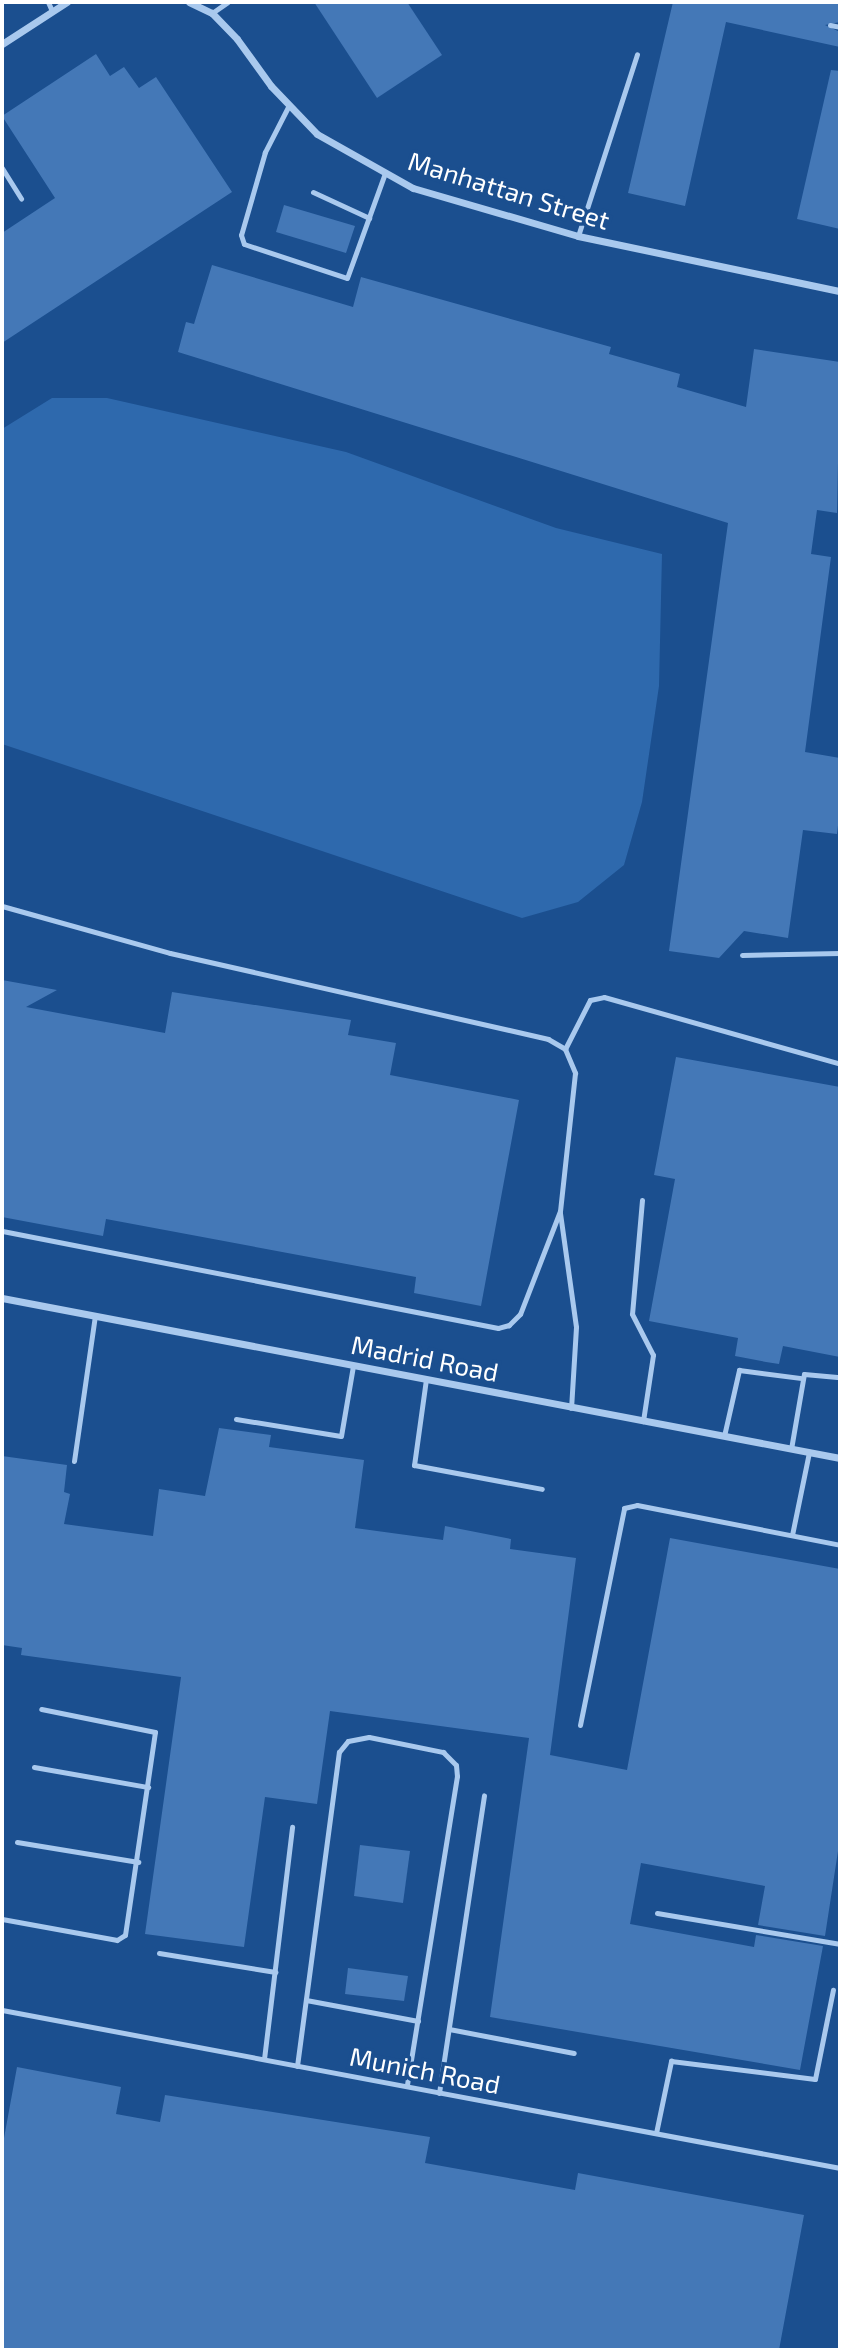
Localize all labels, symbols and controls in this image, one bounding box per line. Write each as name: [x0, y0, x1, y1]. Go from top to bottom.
street label: Manhattan Street: [405, 145, 613, 235]
street label: Madrid Road: [349, 1328, 501, 1388]
street label: Munich Road: [347, 2040, 503, 2100]

